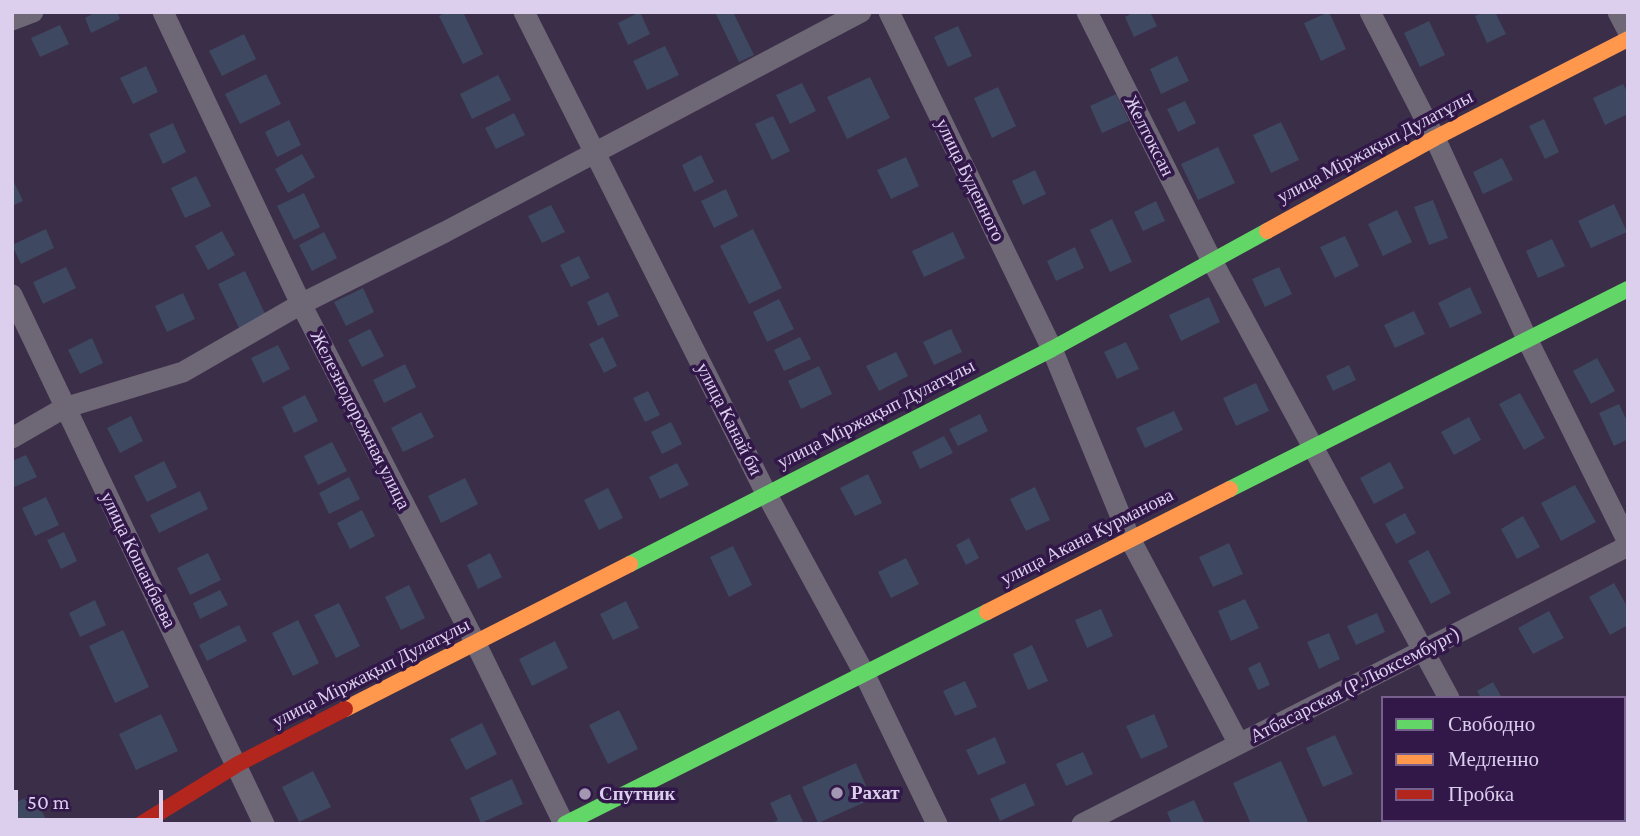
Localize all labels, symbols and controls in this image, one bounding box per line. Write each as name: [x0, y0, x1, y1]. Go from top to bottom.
street label: улица Міржақып Дулатұлы: [1273, 86, 1477, 208]
street label: Желтоксан: [1119, 92, 1179, 180]
street label: улица Буденного: [930, 115, 1010, 245]
street label: Железнодорожная улица: [305, 327, 415, 513]
street label: улица Міржақып Дулатұлы: [773, 354, 979, 474]
street label: улица Канай би: [691, 359, 767, 479]
street label: улица Акана Курманова: [997, 484, 1177, 590]
street label: улица Кошанбаева: [95, 488, 181, 632]
street label: улица Міржақып Дулатұлы: [268, 613, 474, 733]
street label: Атбасарская (Р.Люксембург): [1246, 622, 1464, 748]
legend: [1381, 696, 1626, 822]
text: Свободно: [1448, 712, 1535, 736]
text: Медленно: [1448, 747, 1539, 771]
scale bar: [18, 776, 166, 820]
place label: Рахат: [851, 782, 900, 804]
text: Пробка: [1448, 782, 1514, 806]
place label: Спутник: [599, 783, 675, 805]
marker: Рахат: [829, 785, 845, 801]
marker: Спутник: [577, 786, 593, 802]
text: 50 m: [27, 790, 70, 814]

